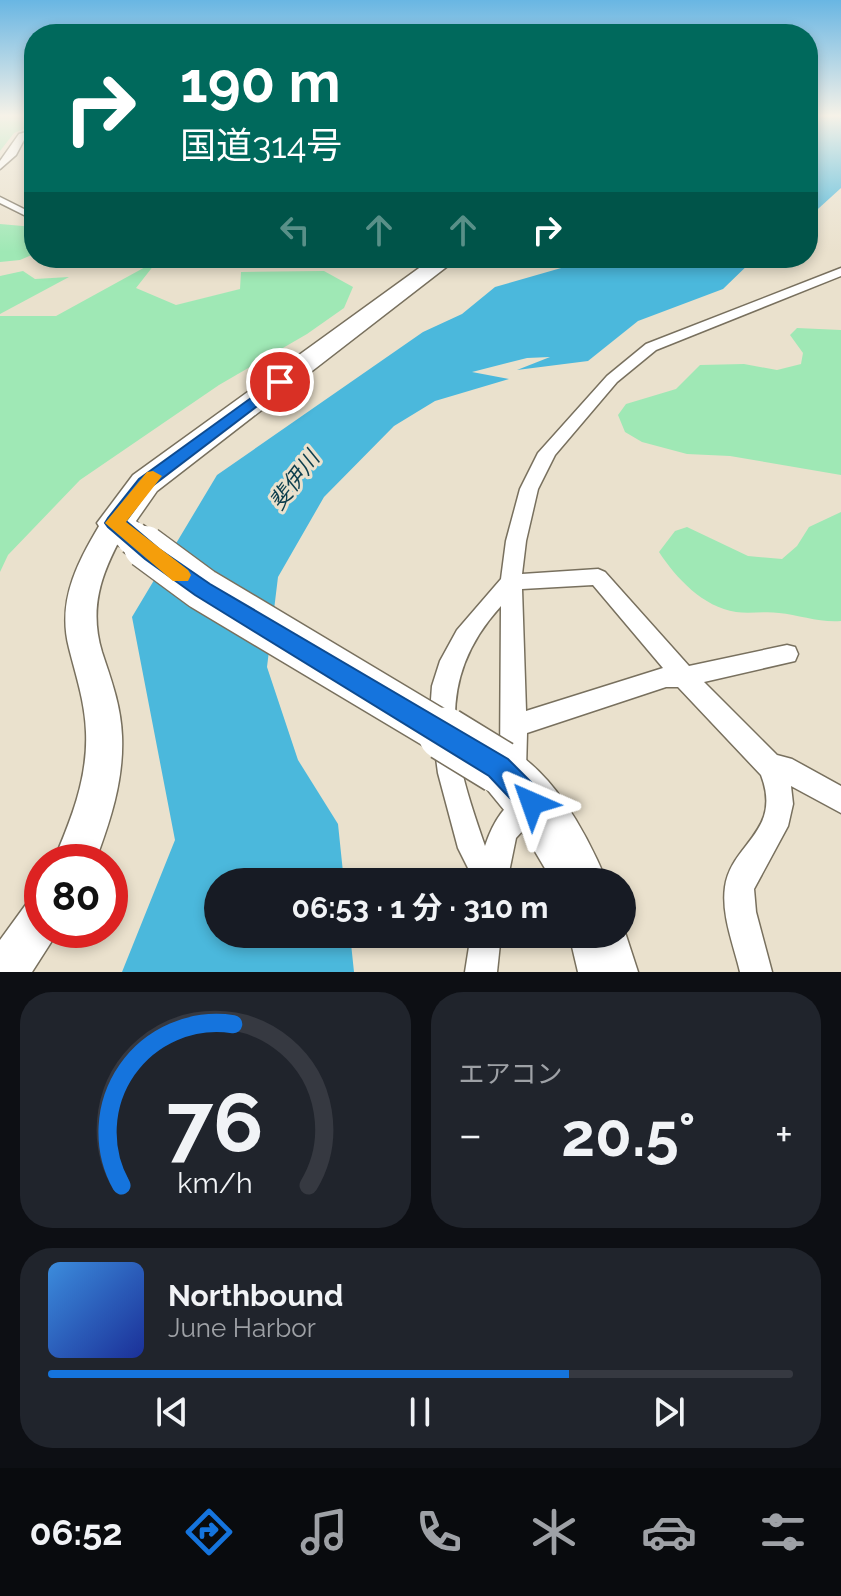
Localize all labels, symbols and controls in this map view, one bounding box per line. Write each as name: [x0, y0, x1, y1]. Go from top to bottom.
text: 190 m: [180, 49, 341, 115]
icon: right: [48, 56, 152, 160]
text: 国道314号: [180, 124, 342, 166]
icon: left: [273, 208, 317, 252]
icon: ahead: [357, 208, 401, 252]
icon: ahead: [441, 208, 485, 252]
icon: right: [525, 208, 569, 252]
pin: [246, 348, 314, 416]
icon: arrive: [258, 360, 302, 404]
water label: 斐伊川: [264, 444, 325, 514]
position arrow: [490, 761, 574, 845]
speed limit sign: 80: [24, 844, 128, 948]
text: 06:53 · 1 分 · 310 m: [292, 890, 548, 925]
text: エアコン: [459, 1059, 563, 1089]
text: 76: [167, 1074, 264, 1171]
text: 20.5°: [561, 1100, 696, 1170]
text: −: [459, 1109, 482, 1160]
text: +: [775, 1109, 793, 1160]
text: km/h: [178, 1166, 253, 1200]
text: Northbound: [168, 1278, 343, 1313]
text: June Harbor: [168, 1313, 316, 1343]
icon: previous: [150, 1390, 194, 1434]
icon: pause: [398, 1390, 442, 1434]
icon: next: [647, 1390, 691, 1434]
icon: directions: [181, 1504, 237, 1560]
icon: music: [296, 1504, 352, 1560]
icon: phone: [411, 1504, 467, 1560]
icon: climate: [526, 1504, 582, 1560]
icon: car: [641, 1504, 697, 1560]
icon: filters: [755, 1504, 811, 1560]
text: 06:52: [29, 1511, 123, 1553]

